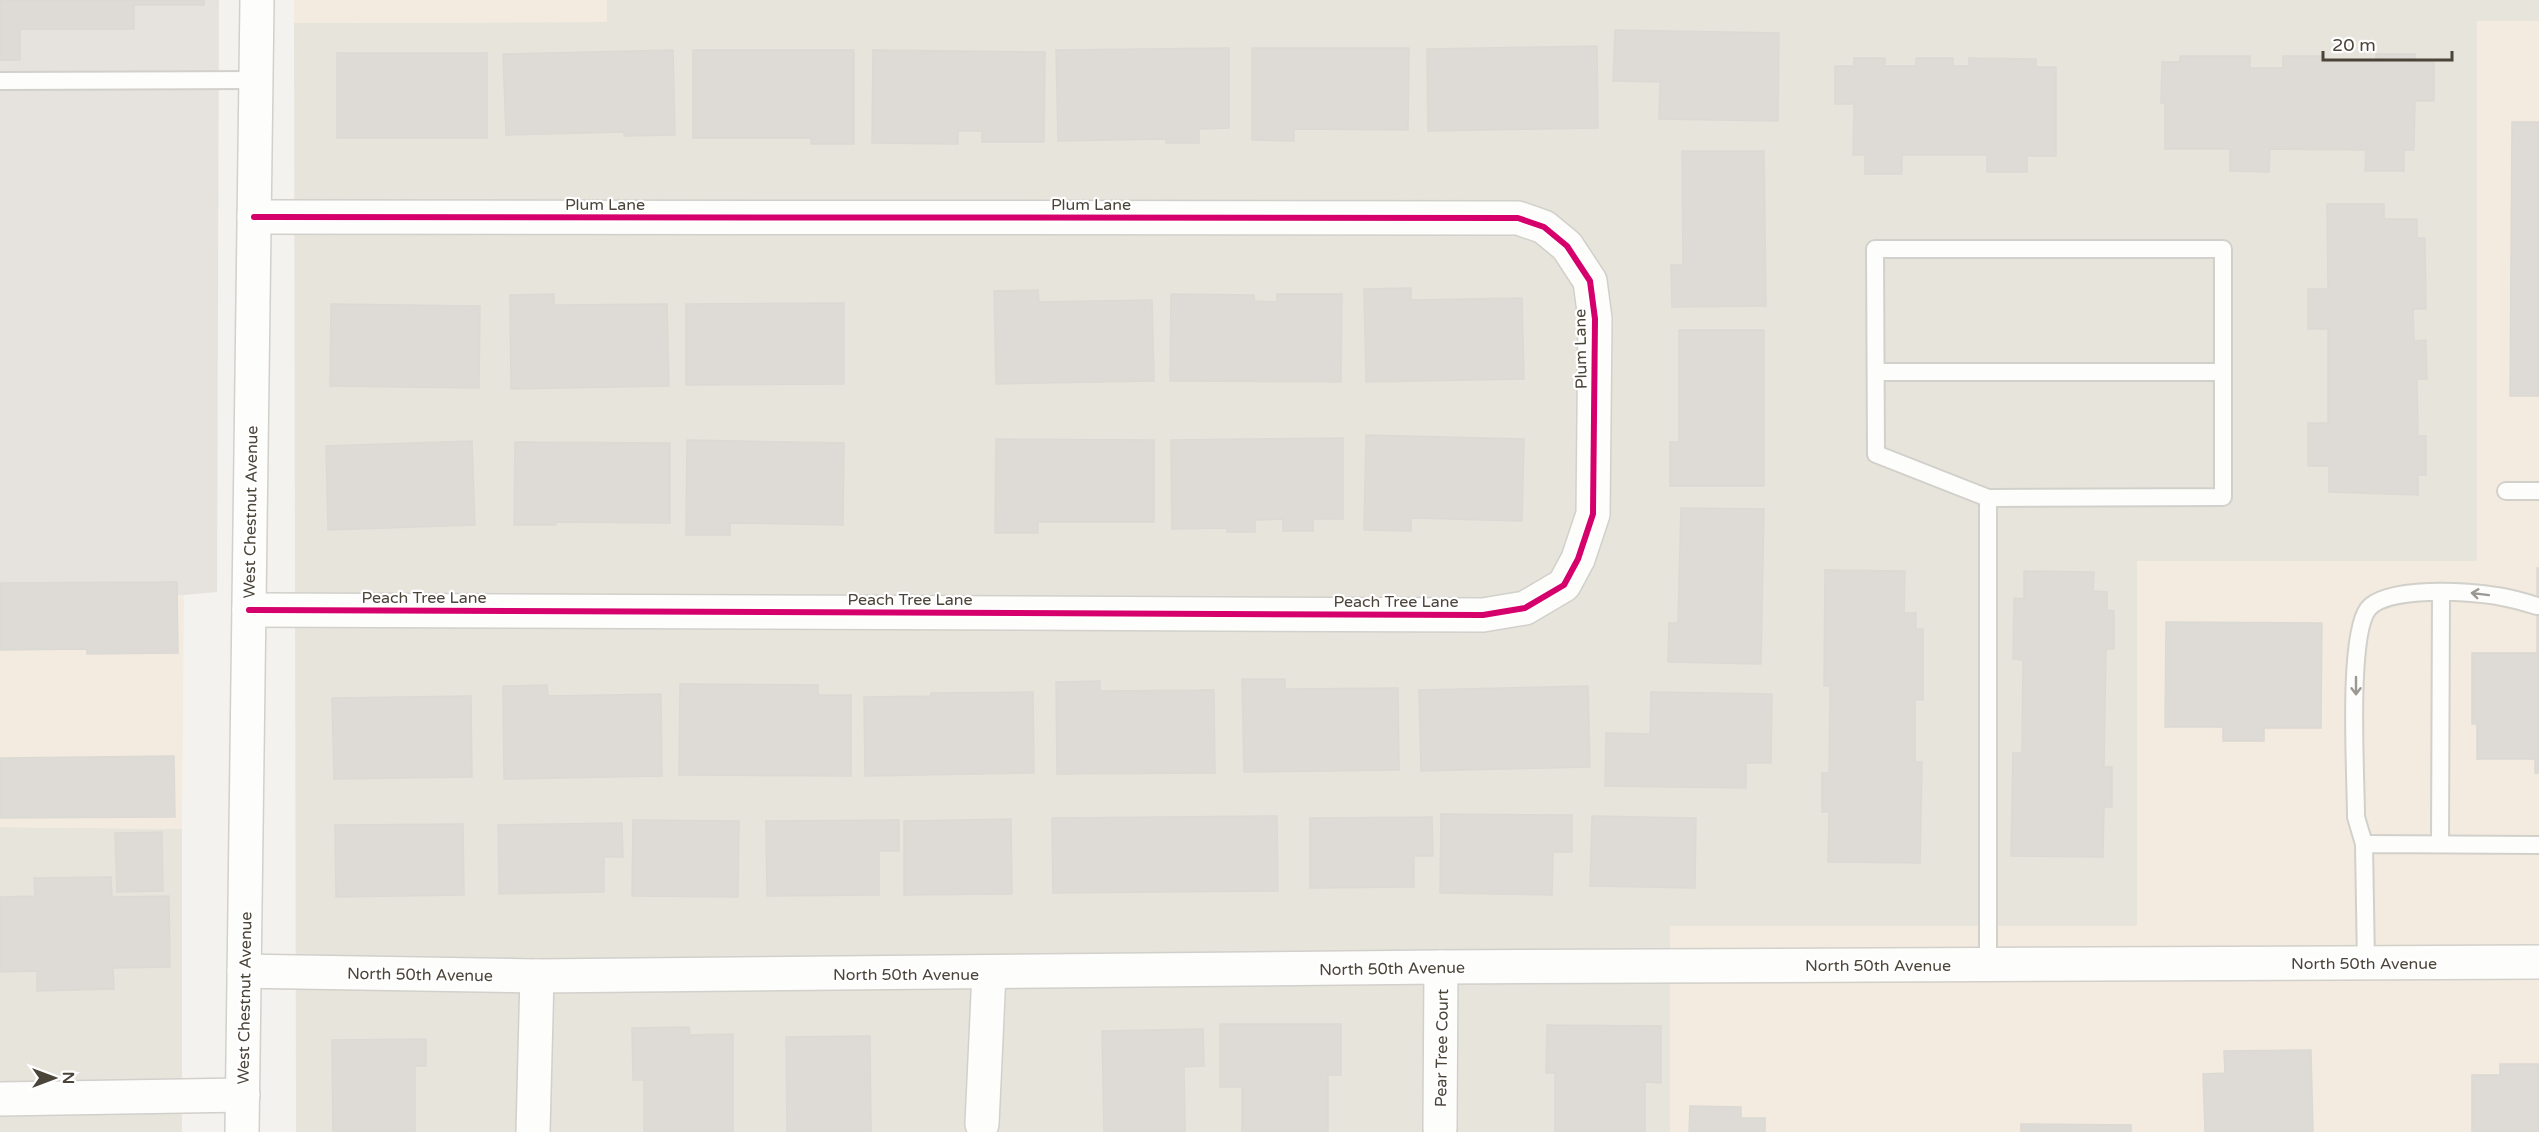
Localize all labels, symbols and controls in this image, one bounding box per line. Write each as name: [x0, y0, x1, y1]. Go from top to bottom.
scale bar: [2323, 24, 2452, 62]
text: 20 m: [2332, 34, 2376, 56]
street label: Plum Lane: [565, 195, 645, 215]
street label: Plum Lane: [1051, 195, 1131, 215]
street label: Plum Lane: [1570, 309, 1592, 389]
street label: West Chestnut Avenue: [239, 425, 263, 599]
street label: Peach Tree Lane: [362, 588, 486, 608]
one-way arrow: [2470, 588, 2490, 599]
street label: Peach Tree Lane: [848, 590, 972, 610]
street label: Peach Tree Lane: [1334, 592, 1458, 612]
one-way arrow: [2350, 676, 2362, 696]
street label: West Chestnut Avenue: [233, 911, 257, 1085]
street label: North 50th Avenue: [2291, 954, 2437, 974]
street label: North 50th Avenue: [1805, 956, 1951, 976]
street label: North 50th Avenue: [1319, 958, 1465, 980]
street label: North 50th Avenue: [347, 964, 493, 986]
street label: North 50th Avenue: [833, 965, 979, 985]
street label: Pear Tree Court: [1431, 989, 1453, 1107]
north arrow: [24, 1048, 84, 1108]
text: N: [58, 1072, 78, 1084]

